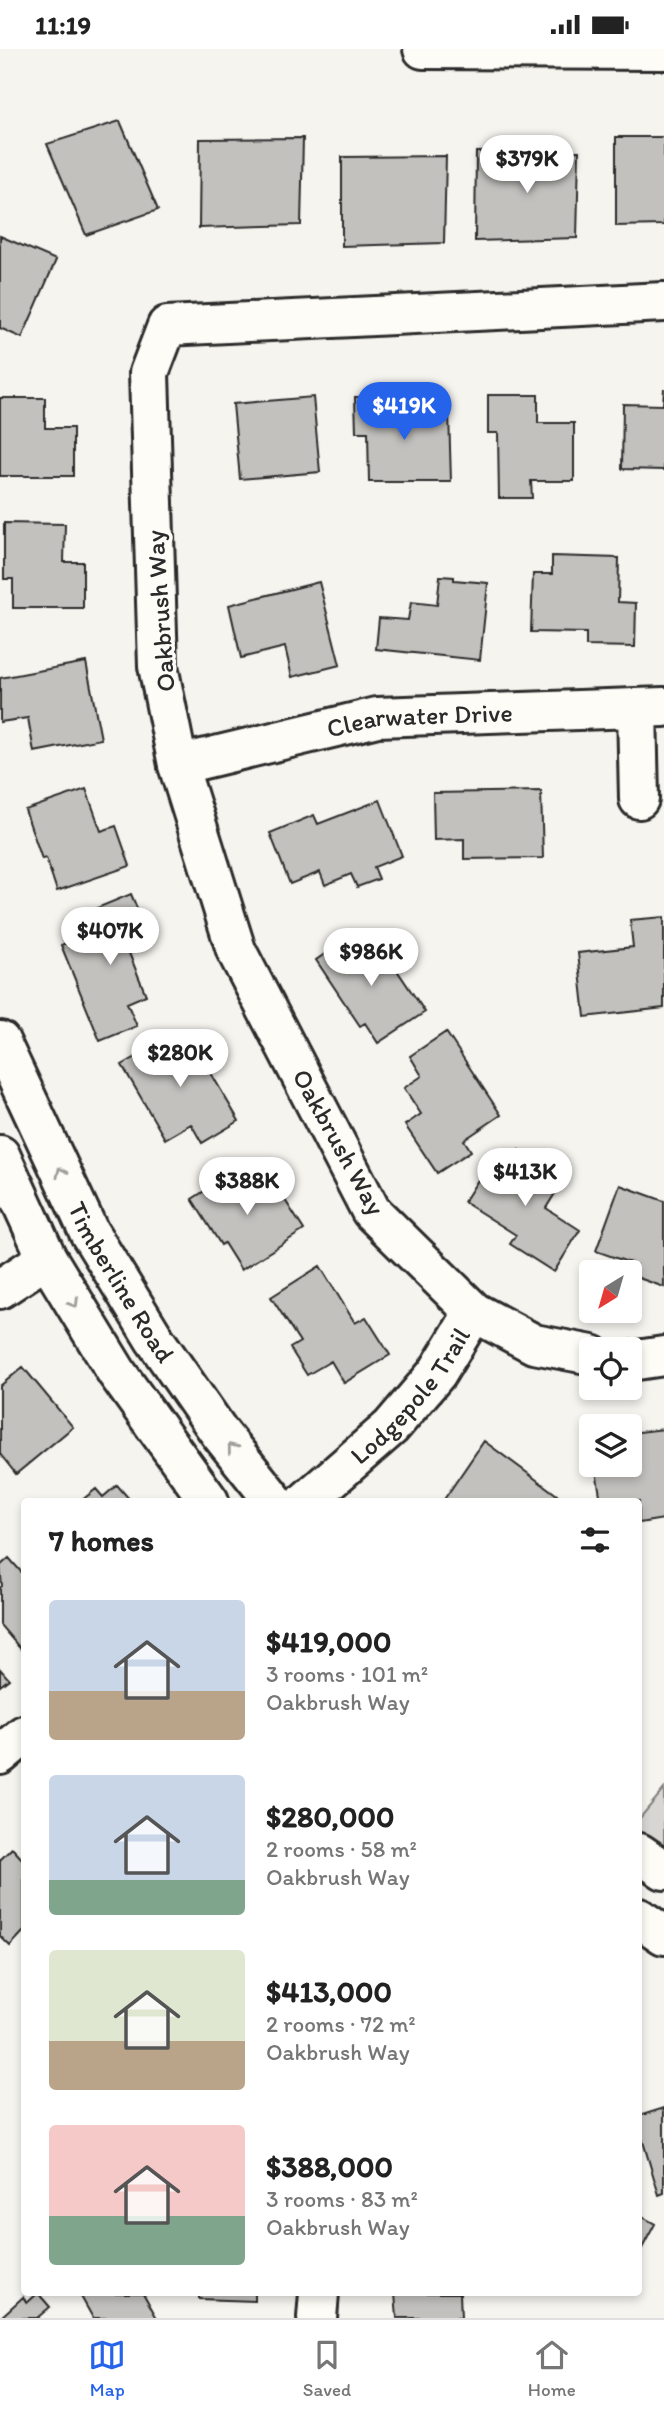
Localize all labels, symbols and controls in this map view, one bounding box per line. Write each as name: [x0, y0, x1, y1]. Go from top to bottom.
text: 11:19: [35, 9, 91, 41]
pin: $379K: [478, 135, 576, 195]
text: $379K: [496, 144, 558, 172]
pin: $419K: [355, 383, 453, 442]
text: $419K: [373, 391, 435, 419]
street label: Oakbrush Way: [138, 529, 182, 693]
street label: Clearwater Drive: [323, 696, 513, 745]
pin: $407K: [61, 907, 159, 967]
text: $407K: [77, 916, 143, 944]
pin: $986K: [322, 929, 420, 988]
text: $986K: [339, 937, 403, 965]
pin: $280K: [131, 1030, 229, 1089]
text: $280K: [147, 1038, 213, 1066]
street label: Oakbrush Way: [286, 1063, 392, 1221]
pin: $413K: [476, 1149, 574, 1208]
pin: $388K: [198, 1157, 296, 1217]
text: $413K: [493, 1157, 557, 1185]
text: $388K: [215, 1166, 279, 1194]
one-way arrow: [55, 1167, 69, 1179]
street label: Timberline Road: [61, 1196, 182, 1369]
north arrow: [579, 1260, 642, 1323]
map controls: [579, 1260, 642, 1477]
one-way arrow: [66, 1296, 79, 1309]
street label: Lodgepole Trail: [344, 1322, 477, 1471]
button: locate: [579, 1337, 642, 1400]
button: layers: [579, 1414, 642, 1477]
one-way arrow: [227, 1444, 240, 1456]
icon: filters: [576, 1521, 614, 1559]
text: 7 homes: [49, 1522, 154, 1559]
text: $419,000: [266, 1623, 391, 1660]
icon: home: [105, 1628, 189, 1712]
text: 3 rooms · 101 m²: [266, 1660, 428, 1688]
text: Oakbrush Way: [266, 1688, 410, 1716]
text: $280,000: [266, 1798, 394, 1835]
icon: home: [105, 1803, 189, 1887]
text: 2 rooms · 58 m²: [266, 1835, 417, 1863]
text: Oakbrush Way: [266, 1863, 410, 1891]
text: $413,000: [266, 1973, 392, 2010]
icon: home: [105, 1978, 189, 2062]
text: 2 rooms · 72 m²: [266, 2010, 416, 2038]
text: Oakbrush Way: [266, 2038, 410, 2066]
text: $388,000: [266, 2148, 393, 2185]
icon: home: [105, 2153, 189, 2237]
text: 3 rooms · 83 m²: [266, 2185, 418, 2213]
text: Oakbrush Way: [266, 2213, 410, 2241]
tab: Map: [88, 2336, 126, 2401]
tab: Saved: [303, 2336, 351, 2401]
tab: Home: [528, 2336, 576, 2401]

